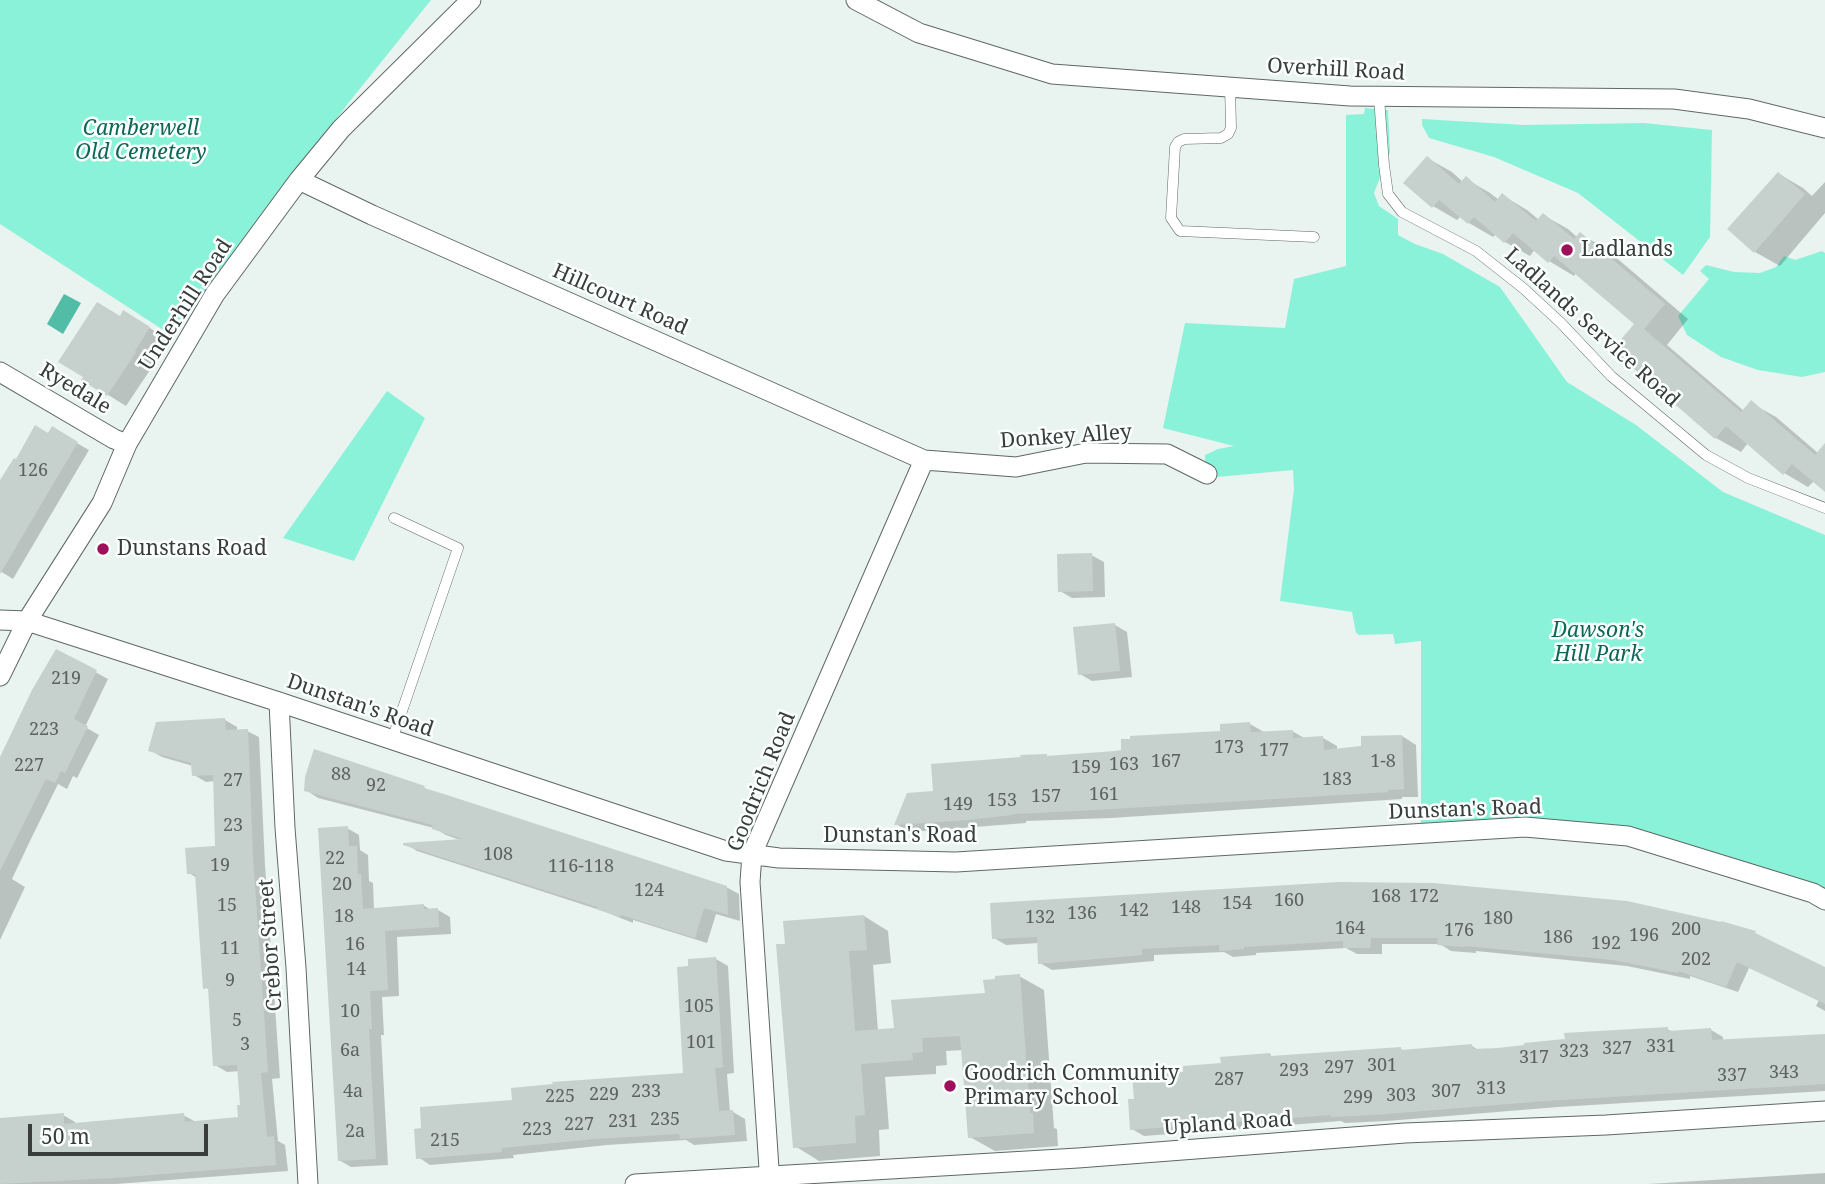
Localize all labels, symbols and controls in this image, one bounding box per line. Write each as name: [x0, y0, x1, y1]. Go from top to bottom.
street label: Overhill Road: [1266, 54, 1406, 86]
park label: Camberwell Old Cemetery: [75, 116, 207, 166]
street label: Underhill Road: [134, 234, 238, 376]
place label: Ladlands: [1581, 237, 1673, 263]
marker: Ladlands: [1559, 242, 1575, 258]
street label: Ladlands Service Road: [1499, 243, 1685, 413]
street label: Hillcourt Road: [548, 259, 692, 341]
street label: Ryedale: [35, 358, 115, 420]
street label: Donkey Alley: [999, 420, 1133, 454]
house number: 126: [18, 460, 48, 482]
place label: Dunstans Road: [117, 536, 267, 562]
marker: Dunstans Road: [95, 541, 111, 557]
park label: Dawson's Hill Park: [1552, 618, 1644, 668]
house number: 219: [51, 668, 81, 690]
street label: Dunstan's Road: [283, 669, 437, 743]
street label: Goodrich Road: [723, 708, 801, 856]
house number: 223: [29, 719, 59, 741]
house number: 173: [1214, 737, 1244, 759]
house number: 177: [1259, 740, 1289, 762]
house number: 167: [1151, 751, 1181, 773]
house number: 1-8: [1370, 751, 1396, 773]
house number: 163: [1109, 754, 1139, 776]
house number: 227: [14, 755, 44, 777]
house number: 159: [1071, 757, 1101, 779]
house number: 88: [331, 764, 351, 786]
house number: 183: [1322, 769, 1352, 791]
house number: 27: [223, 770, 243, 792]
house number: 92: [366, 775, 386, 797]
house number: 161: [1089, 784, 1119, 806]
house number: 157: [1031, 786, 1061, 808]
house number: 153: [987, 790, 1017, 812]
house number: 149: [943, 794, 973, 816]
street label: Dunstan's Road: [1388, 795, 1542, 825]
house number: 23: [223, 815, 243, 837]
street label: Dunstan's Road: [823, 823, 977, 849]
house number: 108: [483, 844, 513, 866]
house number: 22: [325, 848, 345, 870]
house number: 19: [210, 855, 230, 877]
house number: 116-118: [548, 856, 614, 878]
house number: 20: [332, 874, 352, 896]
street label: Crebor Street: [254, 878, 288, 1012]
house number: 124: [634, 880, 664, 902]
house number: 168: [1371, 886, 1401, 908]
house number: 172: [1409, 886, 1439, 908]
house number: 160: [1274, 890, 1304, 912]
house number: 154: [1222, 893, 1252, 915]
house number: 15: [217, 895, 237, 917]
house number: 148: [1171, 897, 1201, 919]
house number: 142: [1119, 900, 1149, 922]
house number: 136: [1067, 903, 1097, 925]
house number: 18: [334, 906, 354, 928]
house number: 132: [1025, 907, 1055, 929]
house number: 180: [1483, 908, 1513, 930]
house number: 164: [1335, 918, 1365, 940]
house number: 200: [1671, 919, 1701, 941]
house number: 176: [1444, 920, 1474, 942]
house number: 196: [1629, 925, 1659, 947]
house number: 186: [1543, 927, 1573, 949]
house number: 192: [1591, 933, 1621, 955]
house number: 16: [345, 934, 365, 956]
house number: 11: [220, 938, 240, 960]
house number: 202: [1681, 949, 1711, 971]
house number: 14: [346, 959, 366, 981]
house number: 9: [225, 970, 235, 992]
house number: 105: [684, 996, 714, 1018]
house number: 10: [340, 1001, 360, 1023]
house number: 5: [232, 1010, 242, 1032]
house number: 101: [686, 1032, 716, 1054]
house number: 3: [240, 1034, 250, 1056]
house number: 331: [1646, 1036, 1676, 1058]
house number: 327: [1602, 1038, 1632, 1060]
house number: 6a: [340, 1040, 360, 1062]
house number: 323: [1559, 1041, 1589, 1063]
house number: 317: [1519, 1047, 1549, 1069]
house number: 301: [1367, 1055, 1397, 1077]
house number: 297: [1324, 1057, 1354, 1079]
house number: 293: [1279, 1060, 1309, 1082]
place label: Goodrich Community Primary School: [964, 1061, 1179, 1111]
house number: 343: [1769, 1062, 1799, 1084]
house number: 337: [1717, 1065, 1747, 1087]
house number: 287: [1214, 1069, 1244, 1091]
marker: Goodrich Community Primary School: [942, 1078, 958, 1094]
house number: 313: [1476, 1078, 1506, 1100]
house number: 4a: [343, 1081, 363, 1103]
house number: 233: [631, 1081, 661, 1103]
house number: 307: [1431, 1081, 1461, 1103]
house number: 229: [589, 1084, 619, 1106]
house number: 303: [1386, 1085, 1416, 1107]
house number: 225: [545, 1086, 575, 1108]
house number: 299: [1343, 1087, 1373, 1109]
street label: Upland Road: [1163, 1107, 1293, 1141]
house number: 235: [650, 1109, 680, 1131]
scale bar: [32, 1110, 212, 1154]
house number: 231: [608, 1111, 638, 1133]
house number: 227: [564, 1114, 594, 1136]
house number: 223: [522, 1119, 552, 1141]
house number: 2a: [345, 1121, 365, 1143]
text: 50 m: [41, 1122, 90, 1150]
house number: 215: [430, 1130, 460, 1152]

